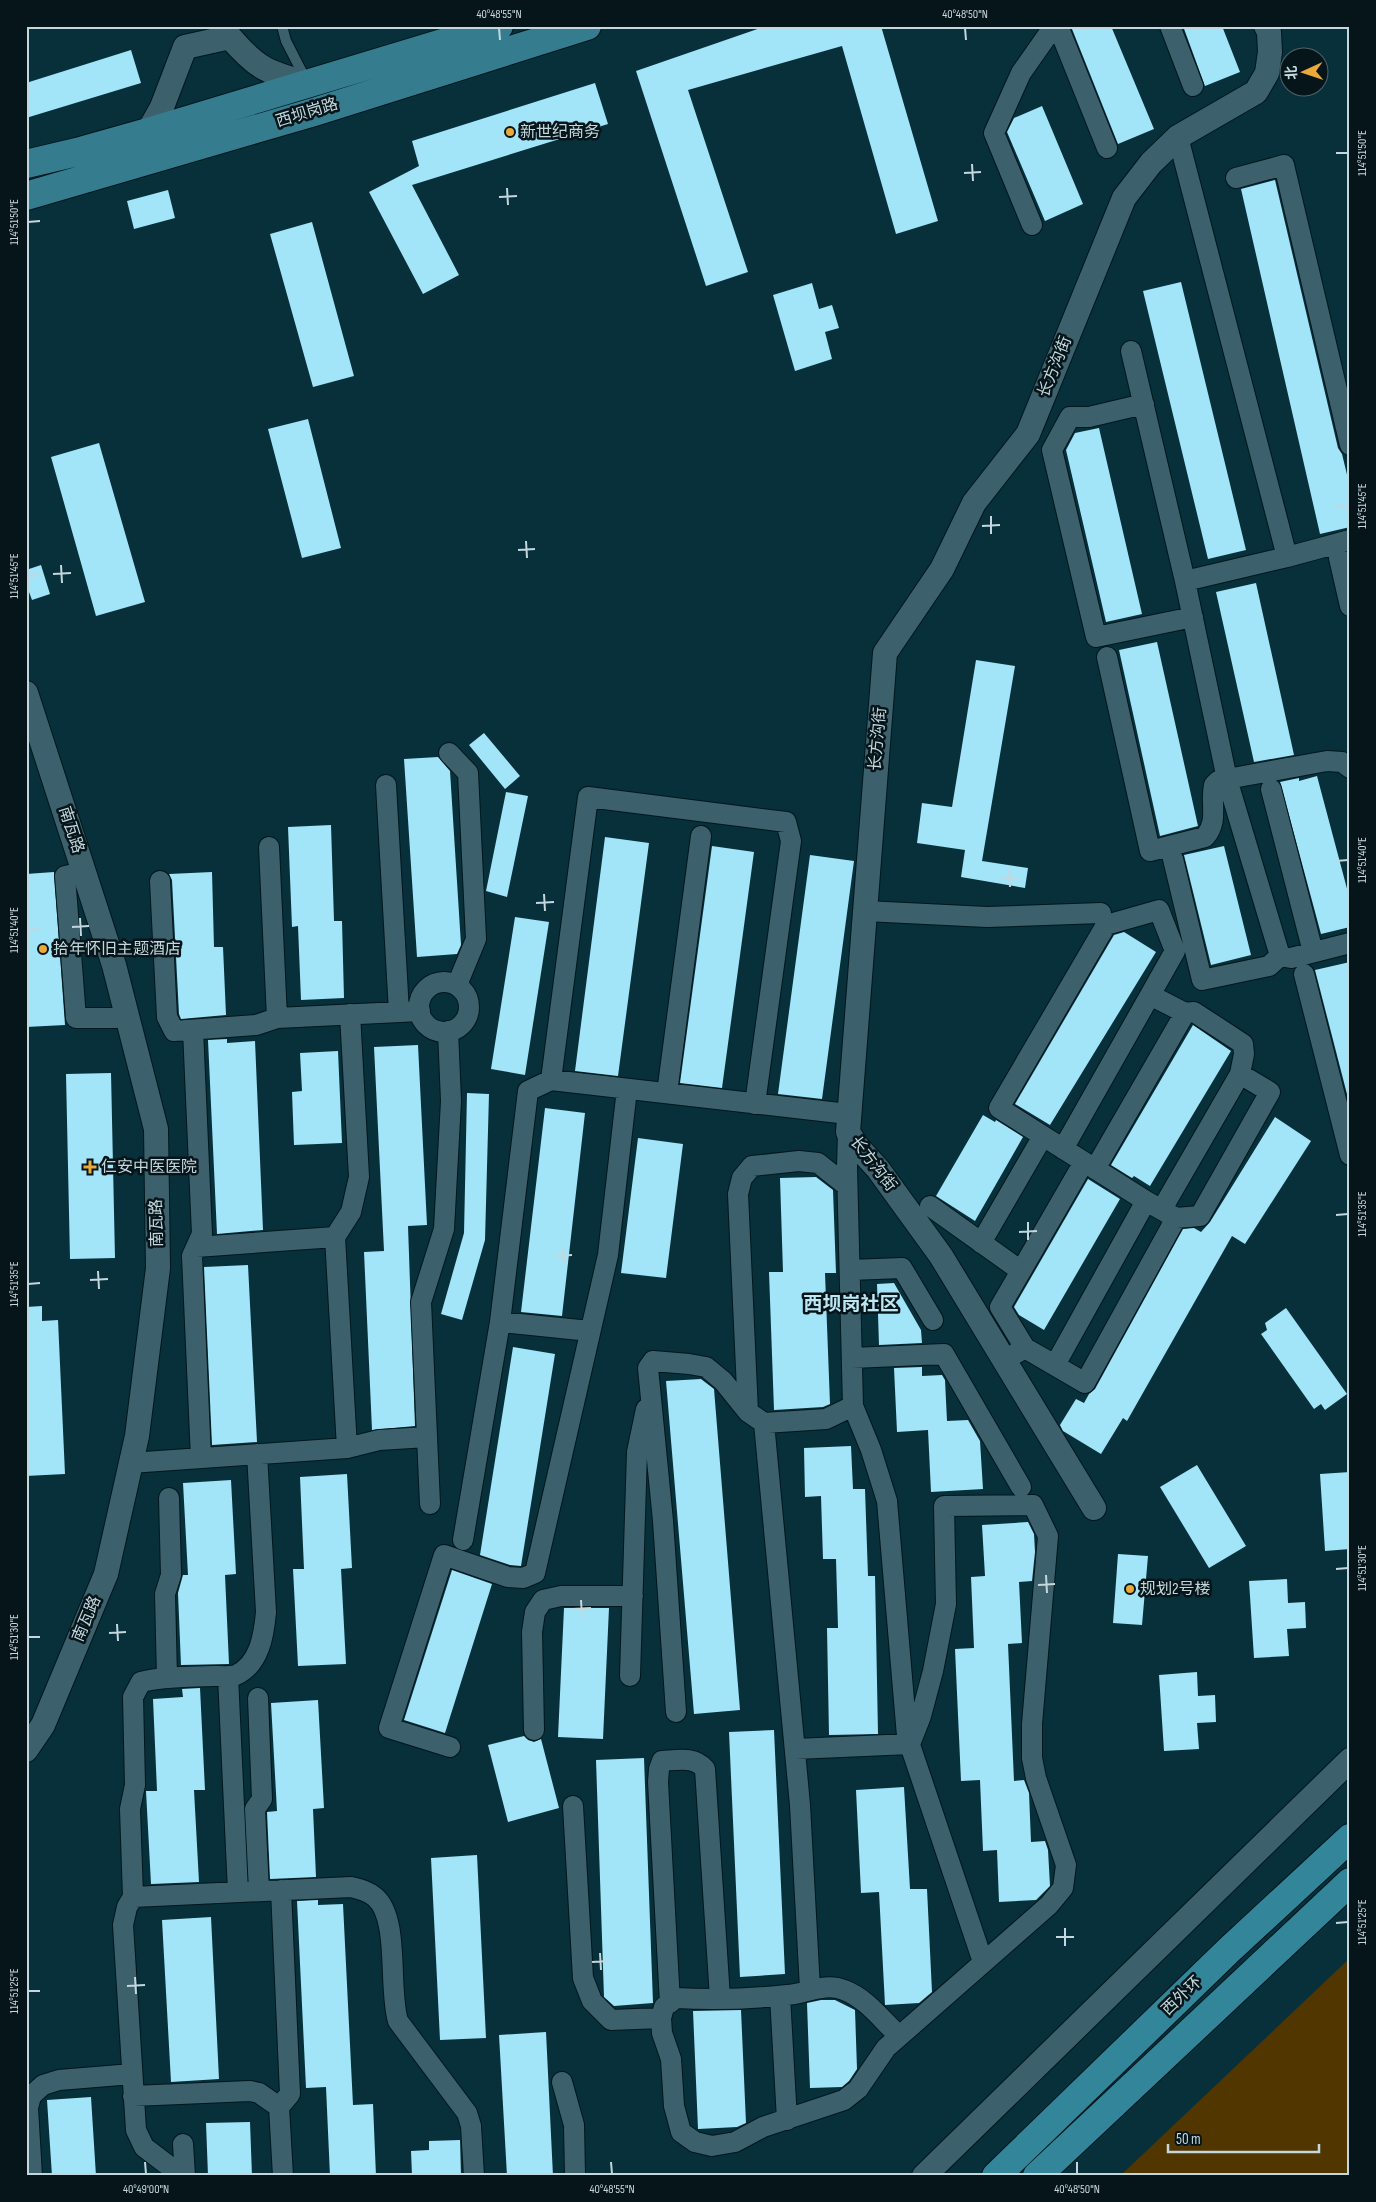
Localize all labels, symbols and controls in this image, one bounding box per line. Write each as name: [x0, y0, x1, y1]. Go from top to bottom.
text: 40°48'55"N: [476, 7, 522, 22]
text: 40°48'50"N: [942, 7, 988, 22]
north arrow: [1278, 48, 1328, 98]
text: 北: [1283, 65, 1300, 80]
street label: 西坝岗路: [274, 95, 340, 131]
place label: 新世纪商务: [520, 123, 600, 142]
marker: 新世纪商务: [504, 126, 516, 138]
text: 114°51'50"E: [1355, 130, 1370, 176]
text: 114°51'50"E: [7, 199, 22, 245]
street label: 长方沟街: [1034, 334, 1076, 400]
text: 114°51'45"E: [1355, 483, 1370, 529]
text: 114°51'45"E: [7, 553, 22, 599]
street label: 长方沟街: [866, 706, 890, 772]
street label: 南瓦路: [55, 804, 87, 856]
text: 114°51'40"E: [1355, 837, 1370, 883]
text: 114°51'40"E: [7, 907, 22, 953]
place label: 拾年怀旧主题酒店: [53, 940, 181, 959]
marker: 拾年怀旧主题酒店: [37, 943, 49, 955]
street label: 长方沟街: [846, 1133, 900, 1195]
place label: 仁安中医医院: [101, 1158, 197, 1177]
marker: 仁安中医医院: [83, 1160, 97, 1174]
text: 114°51'35"E: [1355, 1191, 1370, 1237]
street label: 南瓦路: [147, 1199, 167, 1247]
text: 114°51'35"E: [7, 1261, 22, 1307]
district label: 西坝岗社区: [803, 1293, 899, 1316]
text: 114°51'30"E: [1355, 1545, 1370, 1591]
place label: 规划2号楼: [1140, 1580, 1211, 1599]
marker: 规划2号楼: [1124, 1583, 1136, 1595]
street label: 南瓦路: [69, 1593, 105, 1645]
text: 114°51'30"E: [7, 1614, 22, 1660]
text: 114°51'25"E: [1355, 1899, 1370, 1945]
text: 114°51'25"E: [7, 1968, 22, 2014]
street label: 西外环: [1158, 1972, 1206, 2020]
scale bar: [1168, 2122, 1320, 2154]
text: 50 m: [1176, 2130, 1201, 2149]
text: 40°49'00"N: [123, 2182, 169, 2197]
text: 40°48'55"N: [589, 2182, 635, 2197]
text: 40°48'50"N: [1054, 2182, 1100, 2197]

